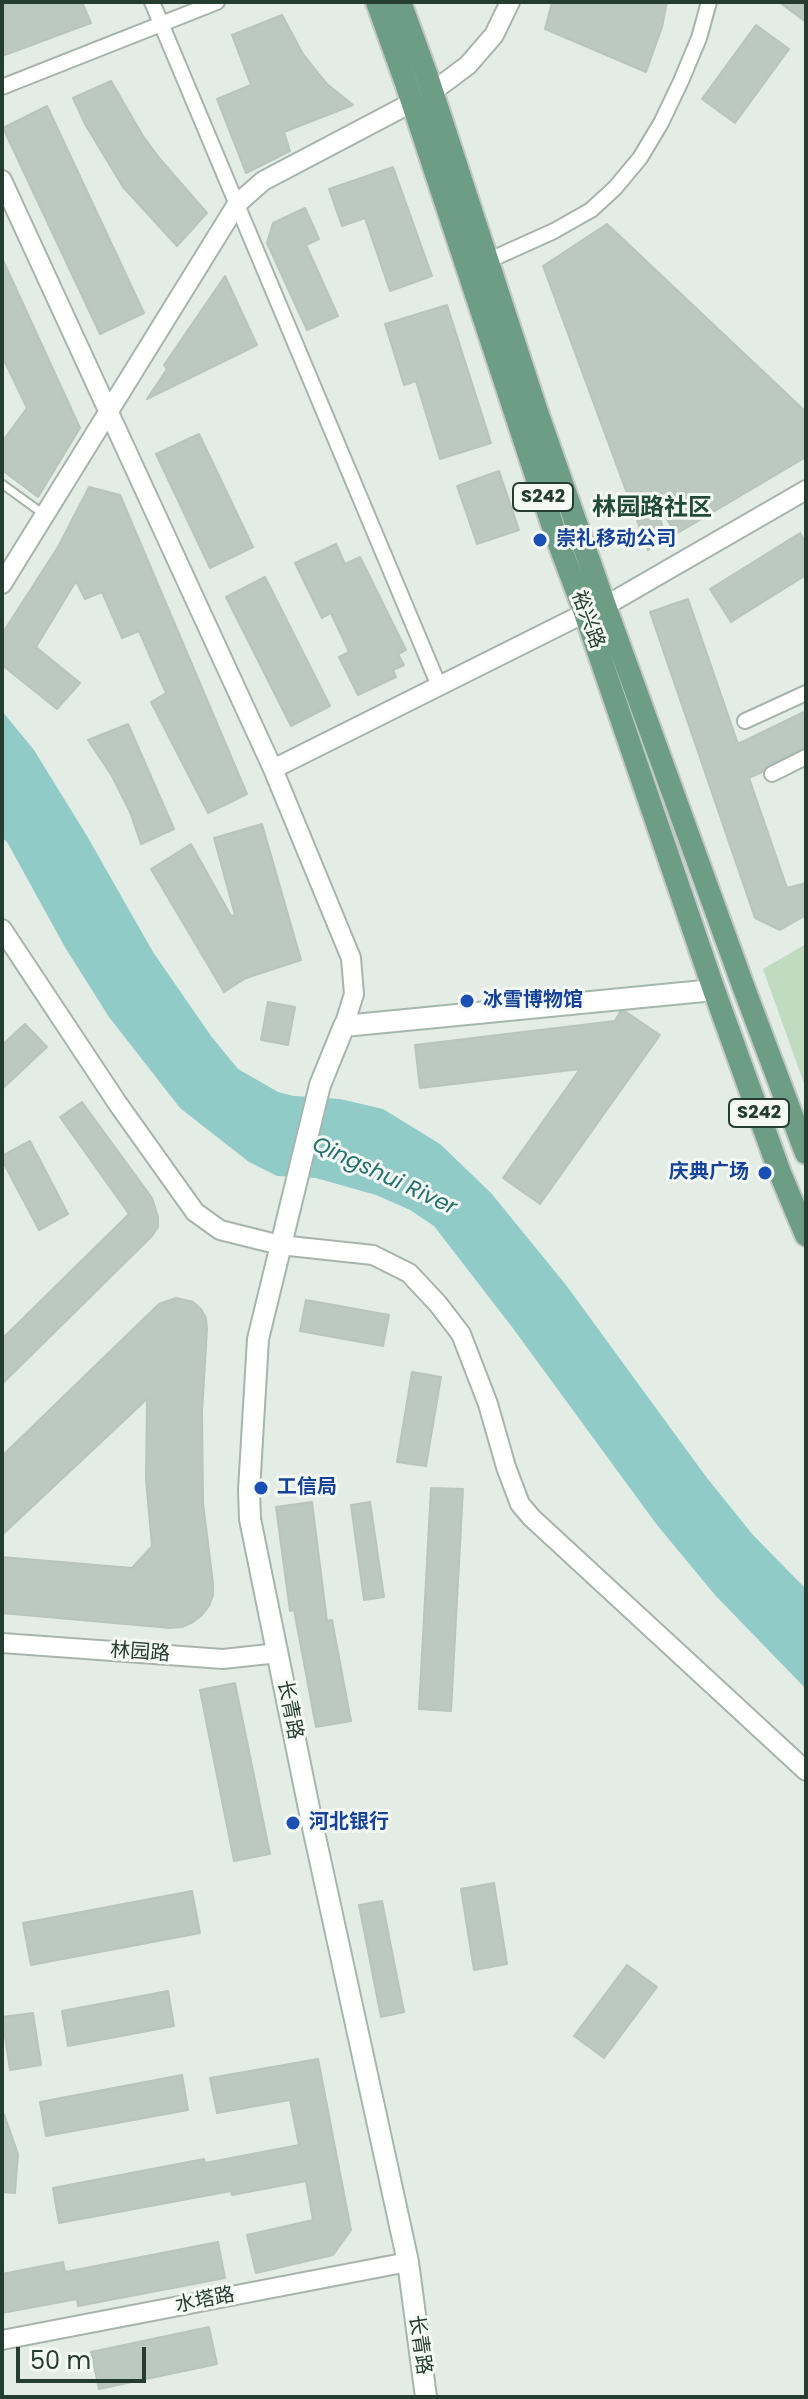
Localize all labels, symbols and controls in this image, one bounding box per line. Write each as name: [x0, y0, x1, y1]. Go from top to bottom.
road number: S242: [513, 483, 573, 511]
district label: 林园路社区: [592, 495, 712, 523]
place label: 崇礼移动公司: [556, 528, 676, 552]
marker: 崇礼移动公司: [531, 531, 549, 549]
street label: 裕兴路: [565, 588, 609, 652]
place label: 冰雪博物馆: [483, 989, 583, 1013]
marker: 冰雪博物馆: [458, 992, 476, 1010]
road number: S242: [729, 1099, 789, 1127]
water label: Qingshui River: [308, 1132, 460, 1222]
place label: 庆典广场: [669, 1161, 749, 1185]
marker: 庆典广场: [756, 1164, 774, 1182]
place label: 工信局: [277, 1476, 337, 1500]
marker: 工信局: [252, 1479, 270, 1497]
street label: 林园路: [109, 1639, 171, 1667]
street label: 长青路: [271, 1678, 307, 1742]
place label: 河北银行: [309, 1811, 389, 1835]
marker: 河北银行: [284, 1814, 302, 1832]
street label: 水塔路: [173, 2283, 237, 2319]
street label: 长青路: [403, 2314, 435, 2376]
scale bar: [20, 2331, 150, 2381]
text: 50 m: [30, 2344, 91, 2377]

